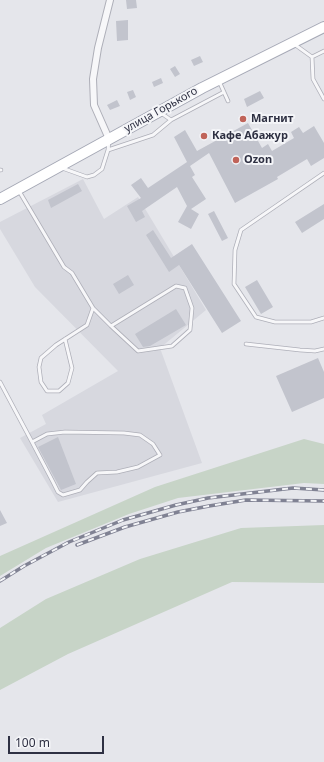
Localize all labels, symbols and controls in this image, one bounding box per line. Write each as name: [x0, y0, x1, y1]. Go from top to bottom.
street label: улица Горького: [122, 84, 200, 136]
place label: Магнит: [251, 112, 293, 126]
marker: Магнит: [238, 114, 248, 124]
place label: Кафе Абажур: [212, 129, 288, 143]
marker: Кафе Абажур: [199, 131, 209, 141]
place label: Ozon: [244, 153, 272, 167]
marker: Ozon: [231, 155, 241, 165]
scale bar: [10, 728, 106, 754]
text: 100 m: [15, 734, 50, 751]

